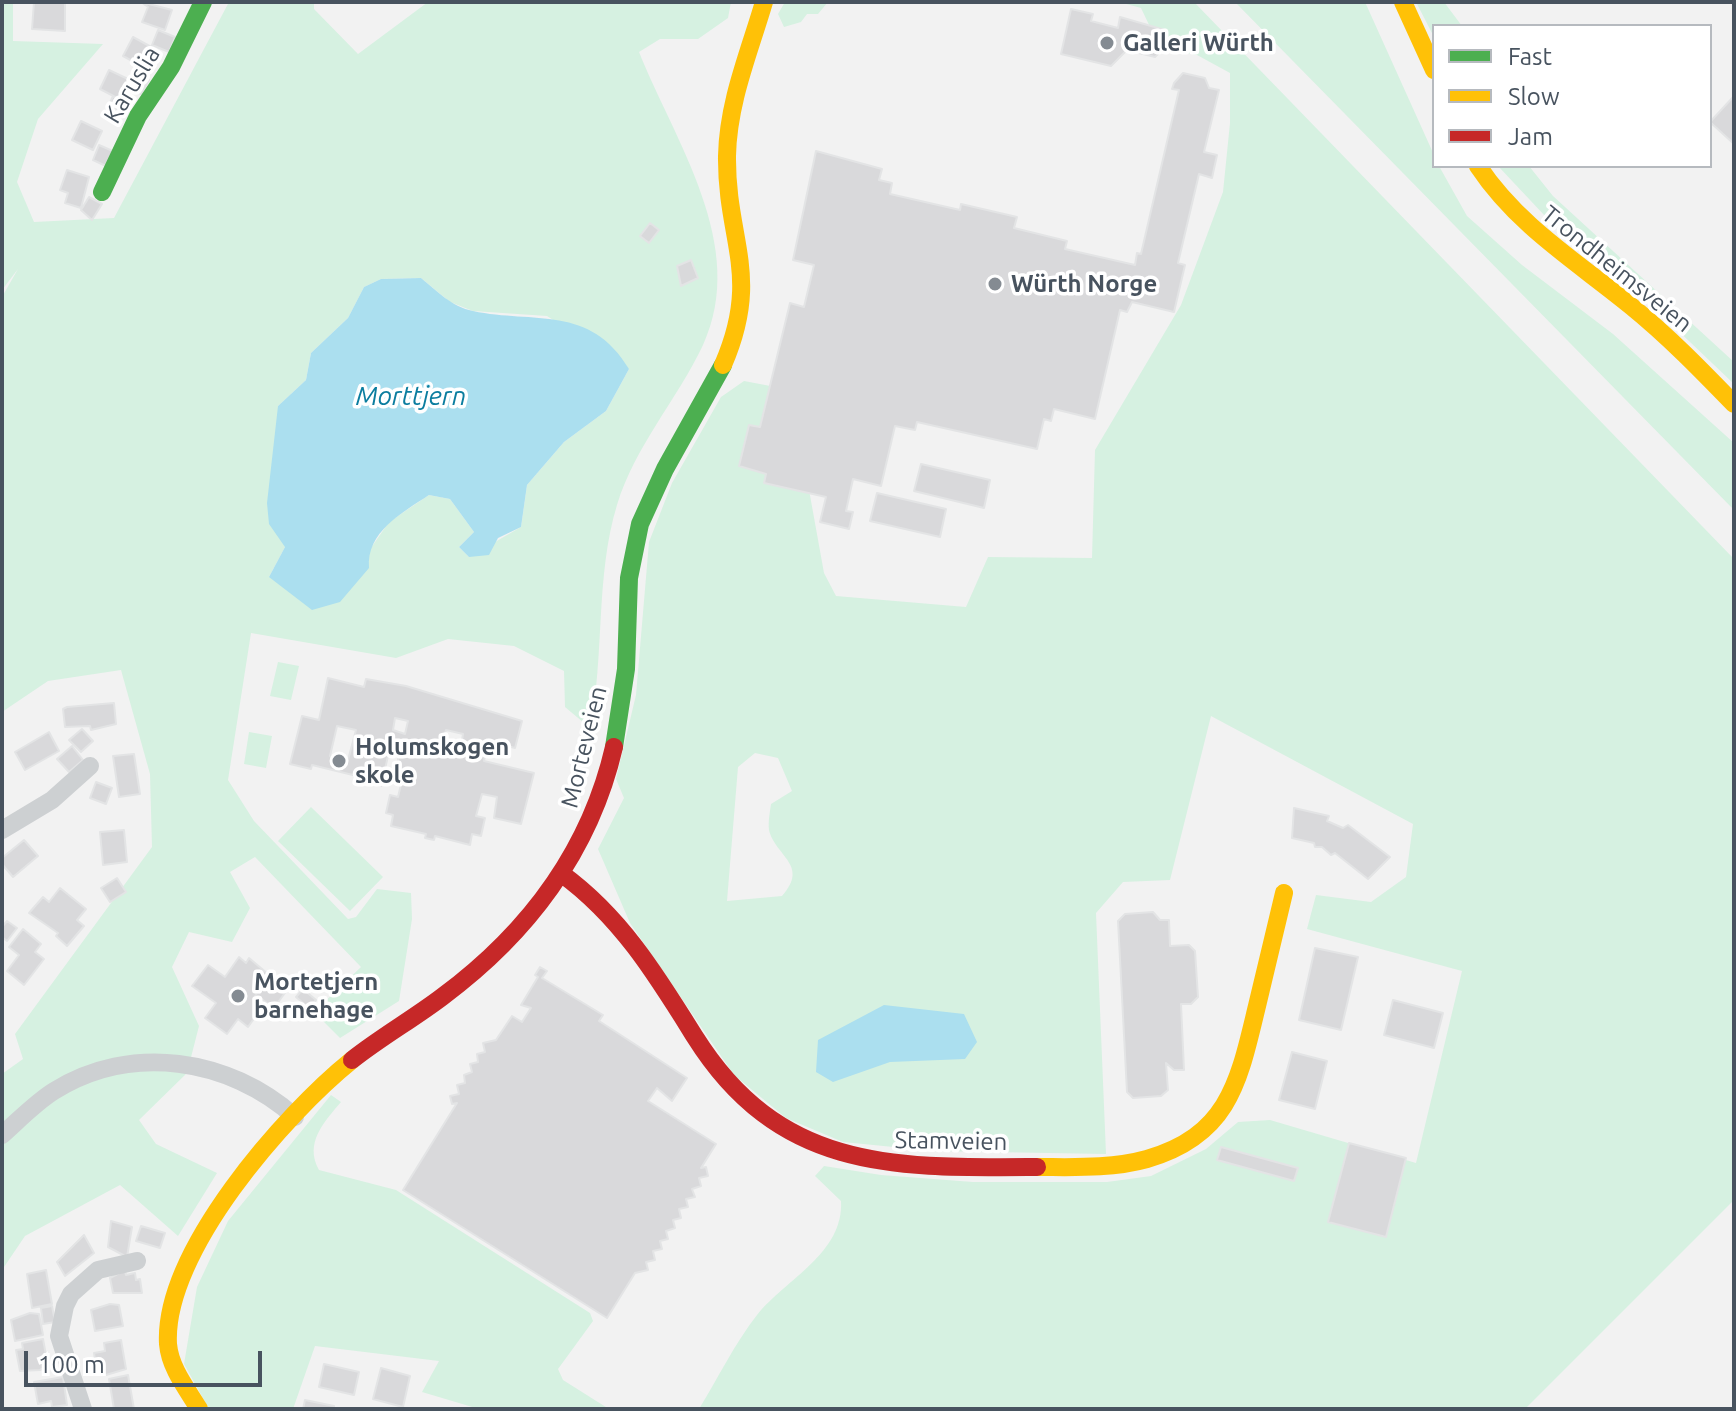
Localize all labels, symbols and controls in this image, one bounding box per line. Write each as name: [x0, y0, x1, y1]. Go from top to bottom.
legend: [1432, 24, 1712, 168]
place label: Galleri Würth: [1123, 29, 1274, 57]
marker: Galleri Würth: [1098, 34, 1116, 52]
street label: Karuslia: [98, 41, 166, 129]
text: Fast: [1508, 43, 1552, 70]
text: Slow: [1508, 83, 1560, 110]
text: Jam: [1508, 123, 1553, 150]
street label: Trondheimsveien: [1536, 200, 1698, 338]
place label: Würth Norge: [1011, 270, 1157, 298]
marker: Würth Norge: [986, 275, 1004, 293]
water label: Morttjern: [356, 380, 466, 412]
street label: Morteveien: [555, 683, 613, 811]
place label: Holumskogen skole: [355, 733, 509, 789]
marker: Holumskogen skole: [330, 752, 348, 770]
place label: Mortetjern barnehage: [254, 968, 378, 1024]
marker: Mortetjern barnehage: [229, 987, 247, 1005]
street label: Stamveien: [894, 1126, 1008, 1156]
scale bar: [28, 1335, 266, 1385]
text: 100 m: [38, 1351, 105, 1378]

